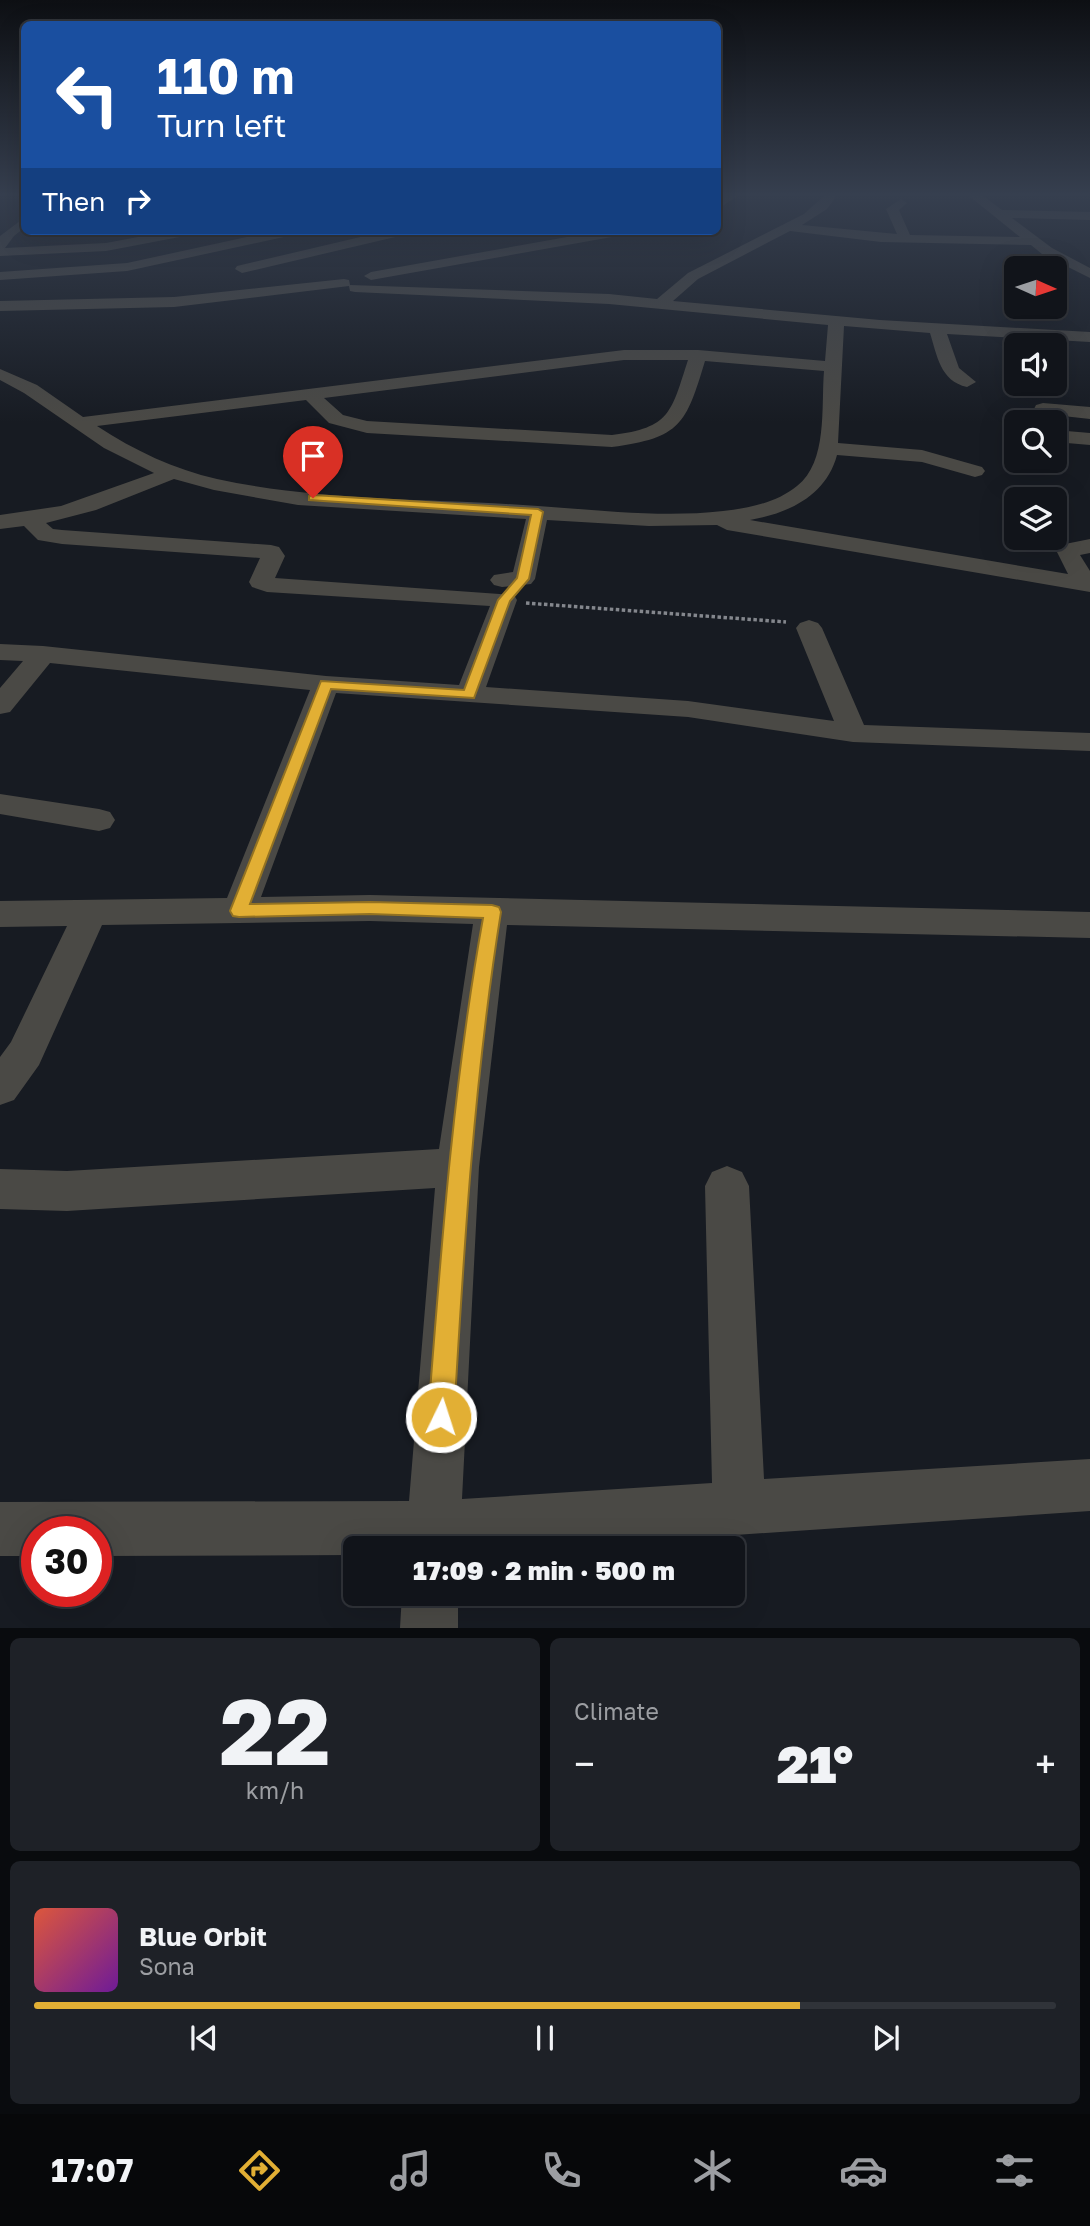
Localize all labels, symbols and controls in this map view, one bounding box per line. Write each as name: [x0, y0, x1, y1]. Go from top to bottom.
text: 110 m: [157, 46, 294, 105]
icon: left: [42, 49, 133, 140]
text: Turn left: [157, 106, 286, 144]
icon: right: [119, 182, 157, 220]
text: Then: [42, 186, 105, 217]
north arrow: [1004, 256, 1068, 318]
map controls: [1004, 256, 1067, 550]
button: sound: [1004, 333, 1067, 396]
button: search: [1004, 410, 1067, 473]
pin: [283, 426, 343, 498]
icon: arrive: [294, 437, 332, 475]
button: layers: [1004, 487, 1067, 550]
position arrow: [404, 1380, 478, 1454]
speed limit sign: 30: [21, 1516, 112, 1607]
text: 17:09 · 2 min · 500 m: [413, 1555, 675, 1586]
text: 22: [219, 1676, 331, 1785]
text: Climate: [574, 1697, 659, 1725]
text: 21°: [777, 1732, 853, 1794]
text: −: [574, 1741, 595, 1786]
text: +: [1035, 1741, 1056, 1786]
text: km/h: [246, 1776, 304, 1804]
text: Blue Orbit: [139, 1921, 267, 1952]
text: Sona: [139, 1952, 195, 1980]
icon: previous: [185, 2019, 223, 2057]
icon: pause: [526, 2019, 564, 2057]
icon: next: [867, 2019, 905, 2057]
icon: directions: [235, 2146, 284, 2195]
icon: music: [386, 2146, 435, 2195]
icon: phone: [537, 2146, 586, 2195]
icon: climate: [688, 2146, 737, 2195]
icon: car: [839, 2146, 888, 2195]
icon: filters: [990, 2146, 1039, 2195]
text: 17:07: [51, 2151, 133, 2189]

